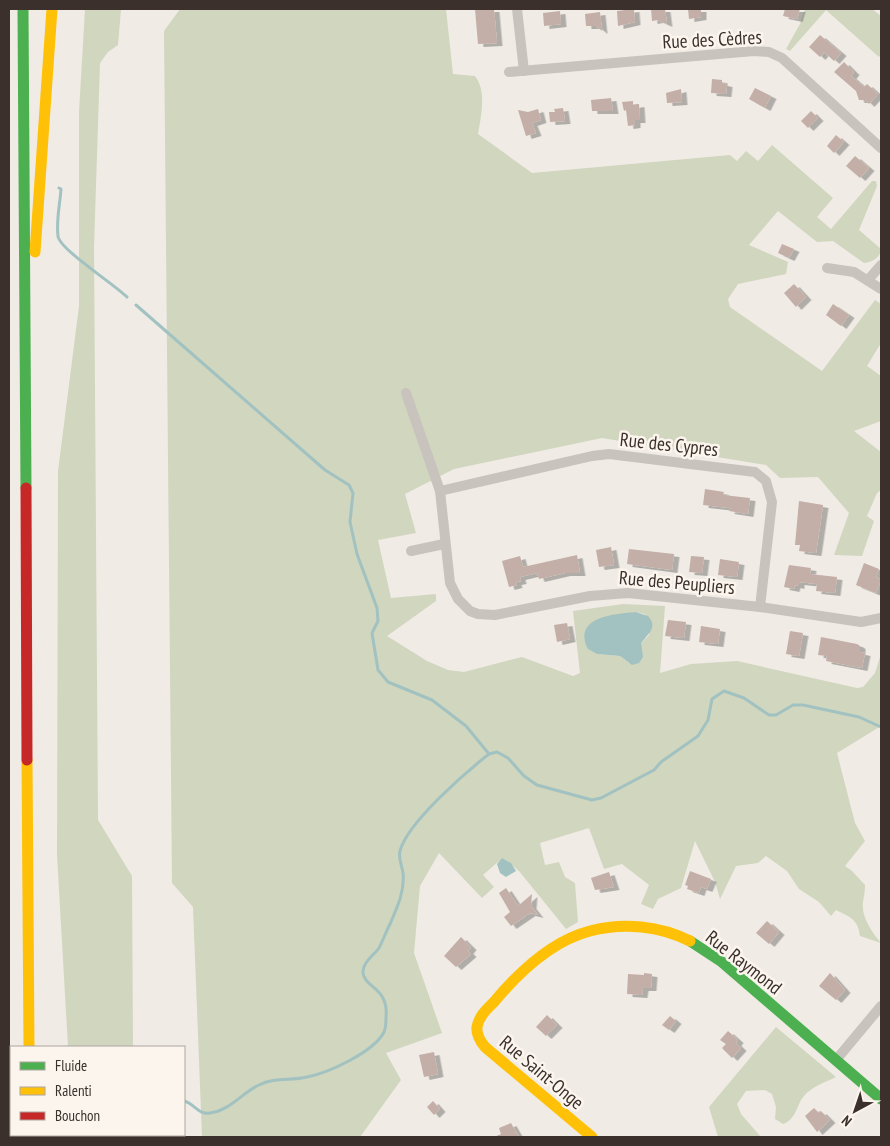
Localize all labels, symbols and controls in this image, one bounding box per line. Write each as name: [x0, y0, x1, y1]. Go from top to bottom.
street label: Rue des Cèdres: [662, 24, 762, 54]
street label: Rue des Cypres: [619, 427, 719, 461]
street label: Rue des Peupliers: [618, 565, 736, 599]
street label: Rue Raymond: [701, 925, 787, 999]
street label: Rue Saint-Onge: [495, 1030, 589, 1114]
legend: [10, 1046, 185, 1136]
text: Fluide: [55, 1056, 87, 1075]
text: Ralenti: [55, 1081, 92, 1100]
north arrow: [830, 1086, 880, 1136]
text: Bouchon: [55, 1106, 100, 1125]
text: N: [838, 1112, 855, 1130]

